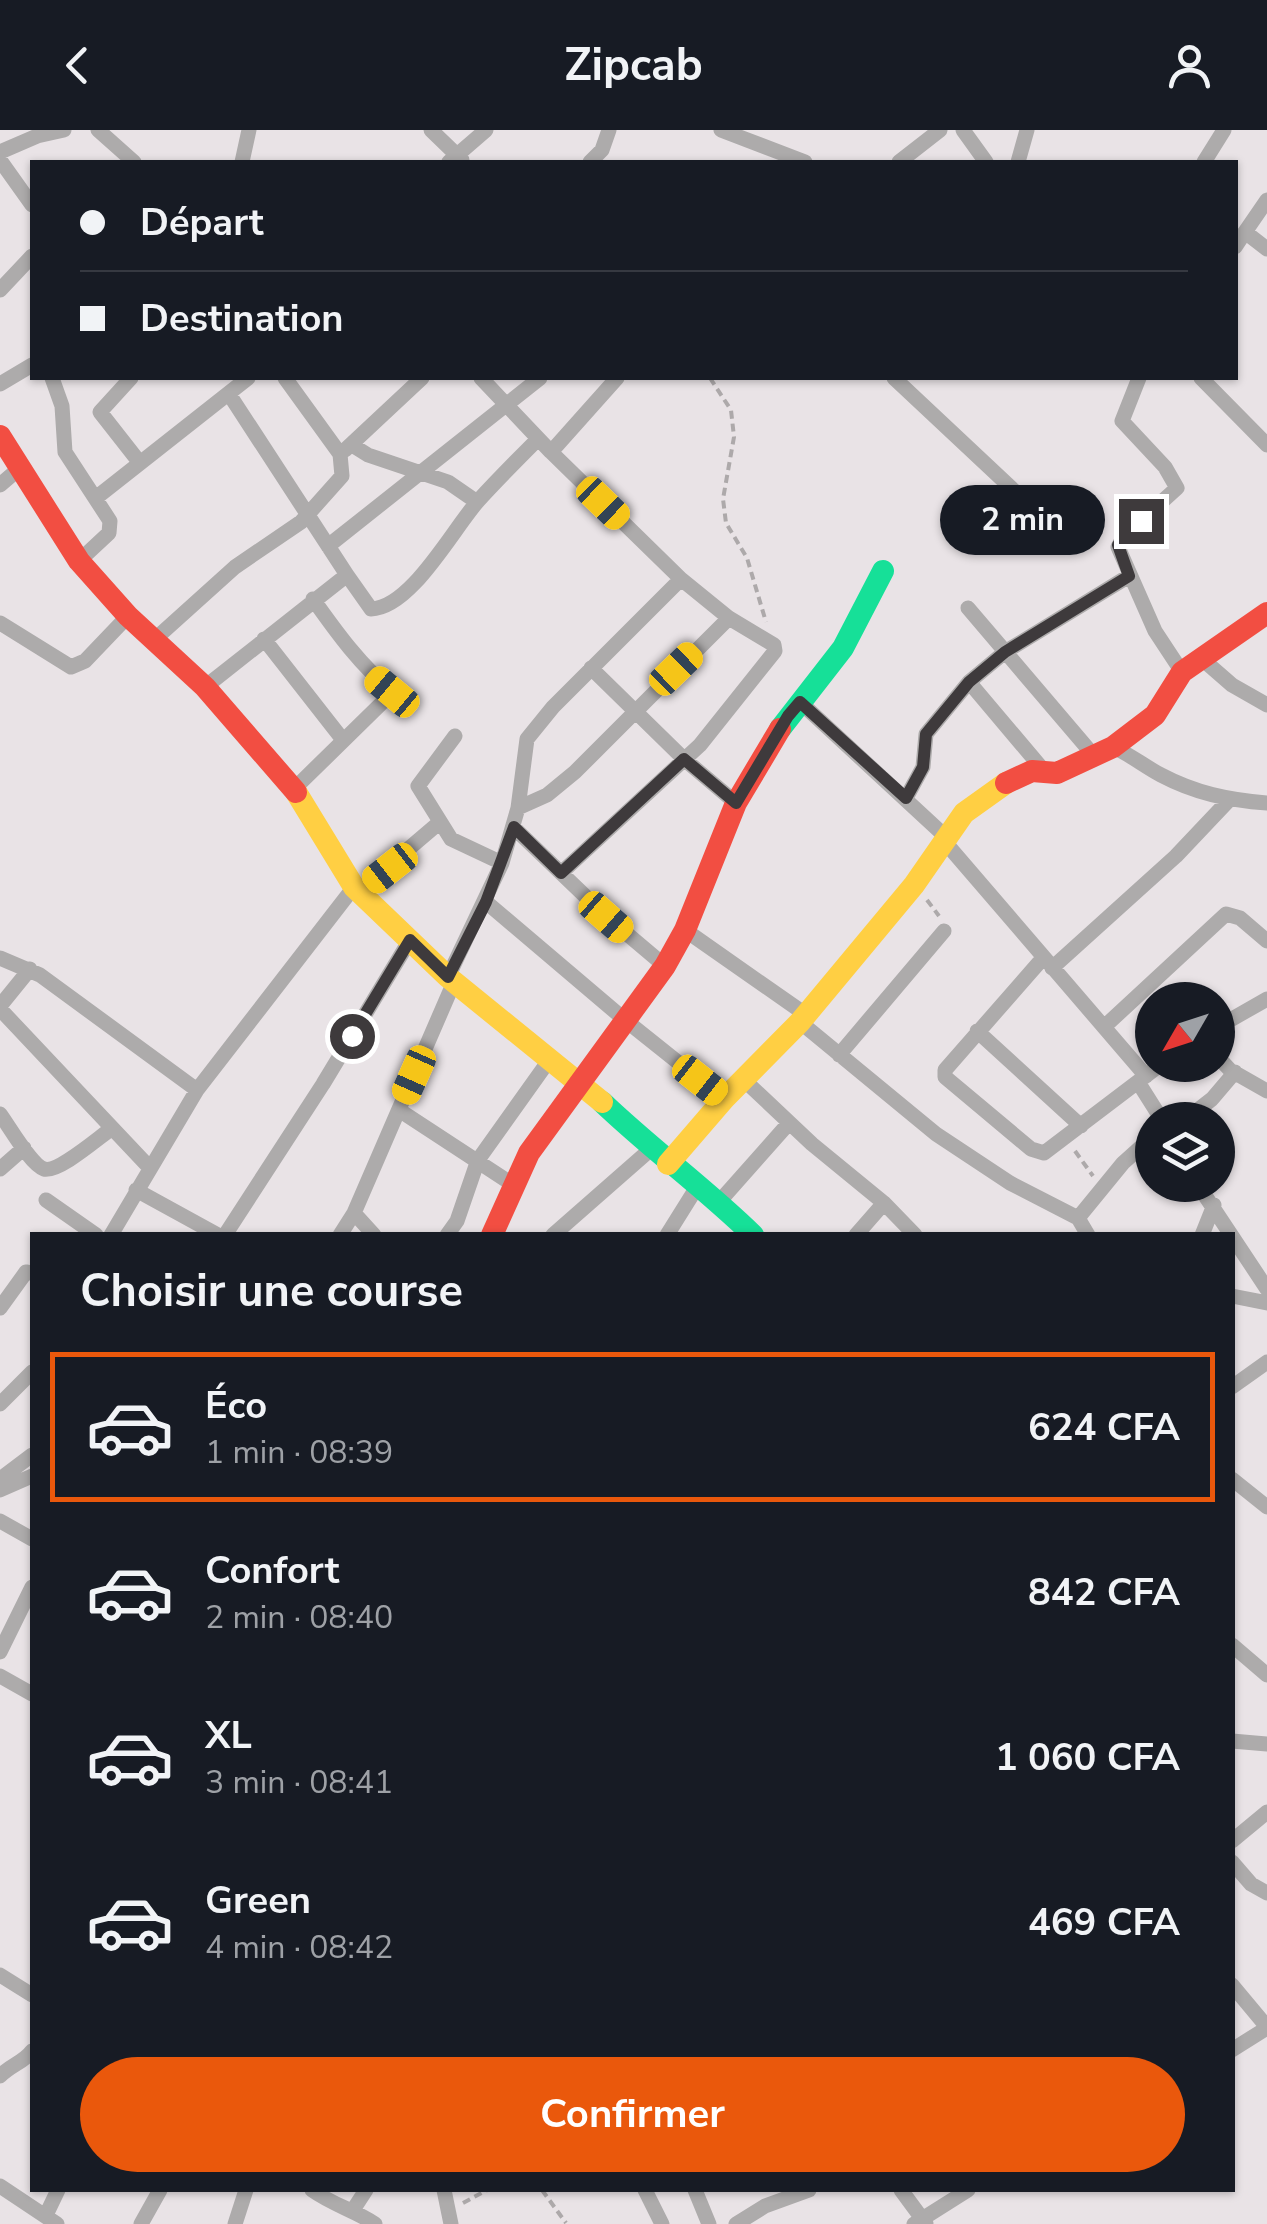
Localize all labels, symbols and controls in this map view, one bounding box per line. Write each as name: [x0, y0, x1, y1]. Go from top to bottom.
text: Zipcab: [564, 35, 703, 96]
icon: back: [50, 38, 105, 93]
icon: person: [1162, 38, 1217, 93]
text: Départ: [140, 197, 264, 248]
text: Destination: [140, 293, 344, 344]
car: [571, 471, 635, 535]
callout: 2 min: [941, 486, 1106, 556]
text: 2 min: [981, 498, 1064, 541]
route end: [1119, 499, 1164, 544]
car: [644, 637, 708, 701]
car: [359, 661, 425, 723]
car: [357, 838, 423, 898]
car: [574, 886, 638, 948]
north arrow: [1135, 982, 1235, 1082]
map controls: [1135, 982, 1235, 1202]
route start: [330, 1014, 375, 1059]
car: [388, 1041, 440, 1109]
car: [667, 1050, 733, 1110]
button: layers: [1135, 1102, 1235, 1202]
text: Choisir une course: [80, 1261, 463, 1322]
text: Éco: [205, 1380, 267, 1431]
icon: car: [85, 1382, 175, 1472]
text: 624 CFA: [1028, 1402, 1180, 1453]
text: 1 min · 08:39: [205, 1431, 393, 1474]
text: Confort: [205, 1545, 339, 1596]
icon: car: [85, 1547, 175, 1637]
text: 842 CFA: [1028, 1567, 1180, 1618]
text: 2 min · 08:40: [205, 1596, 393, 1639]
text: XL: [205, 1710, 252, 1761]
icon: car: [85, 1712, 175, 1802]
text: 1 060 CFA: [995, 1732, 1180, 1783]
text: 3 min · 08:41: [205, 1761, 393, 1804]
text: Green: [205, 1875, 311, 1926]
icon: car: [85, 1877, 175, 1967]
text: 469 CFA: [1028, 1897, 1180, 1948]
text: 4 min · 08:42: [205, 1926, 393, 1969]
button: Confirmer: [80, 2057, 1185, 2172]

